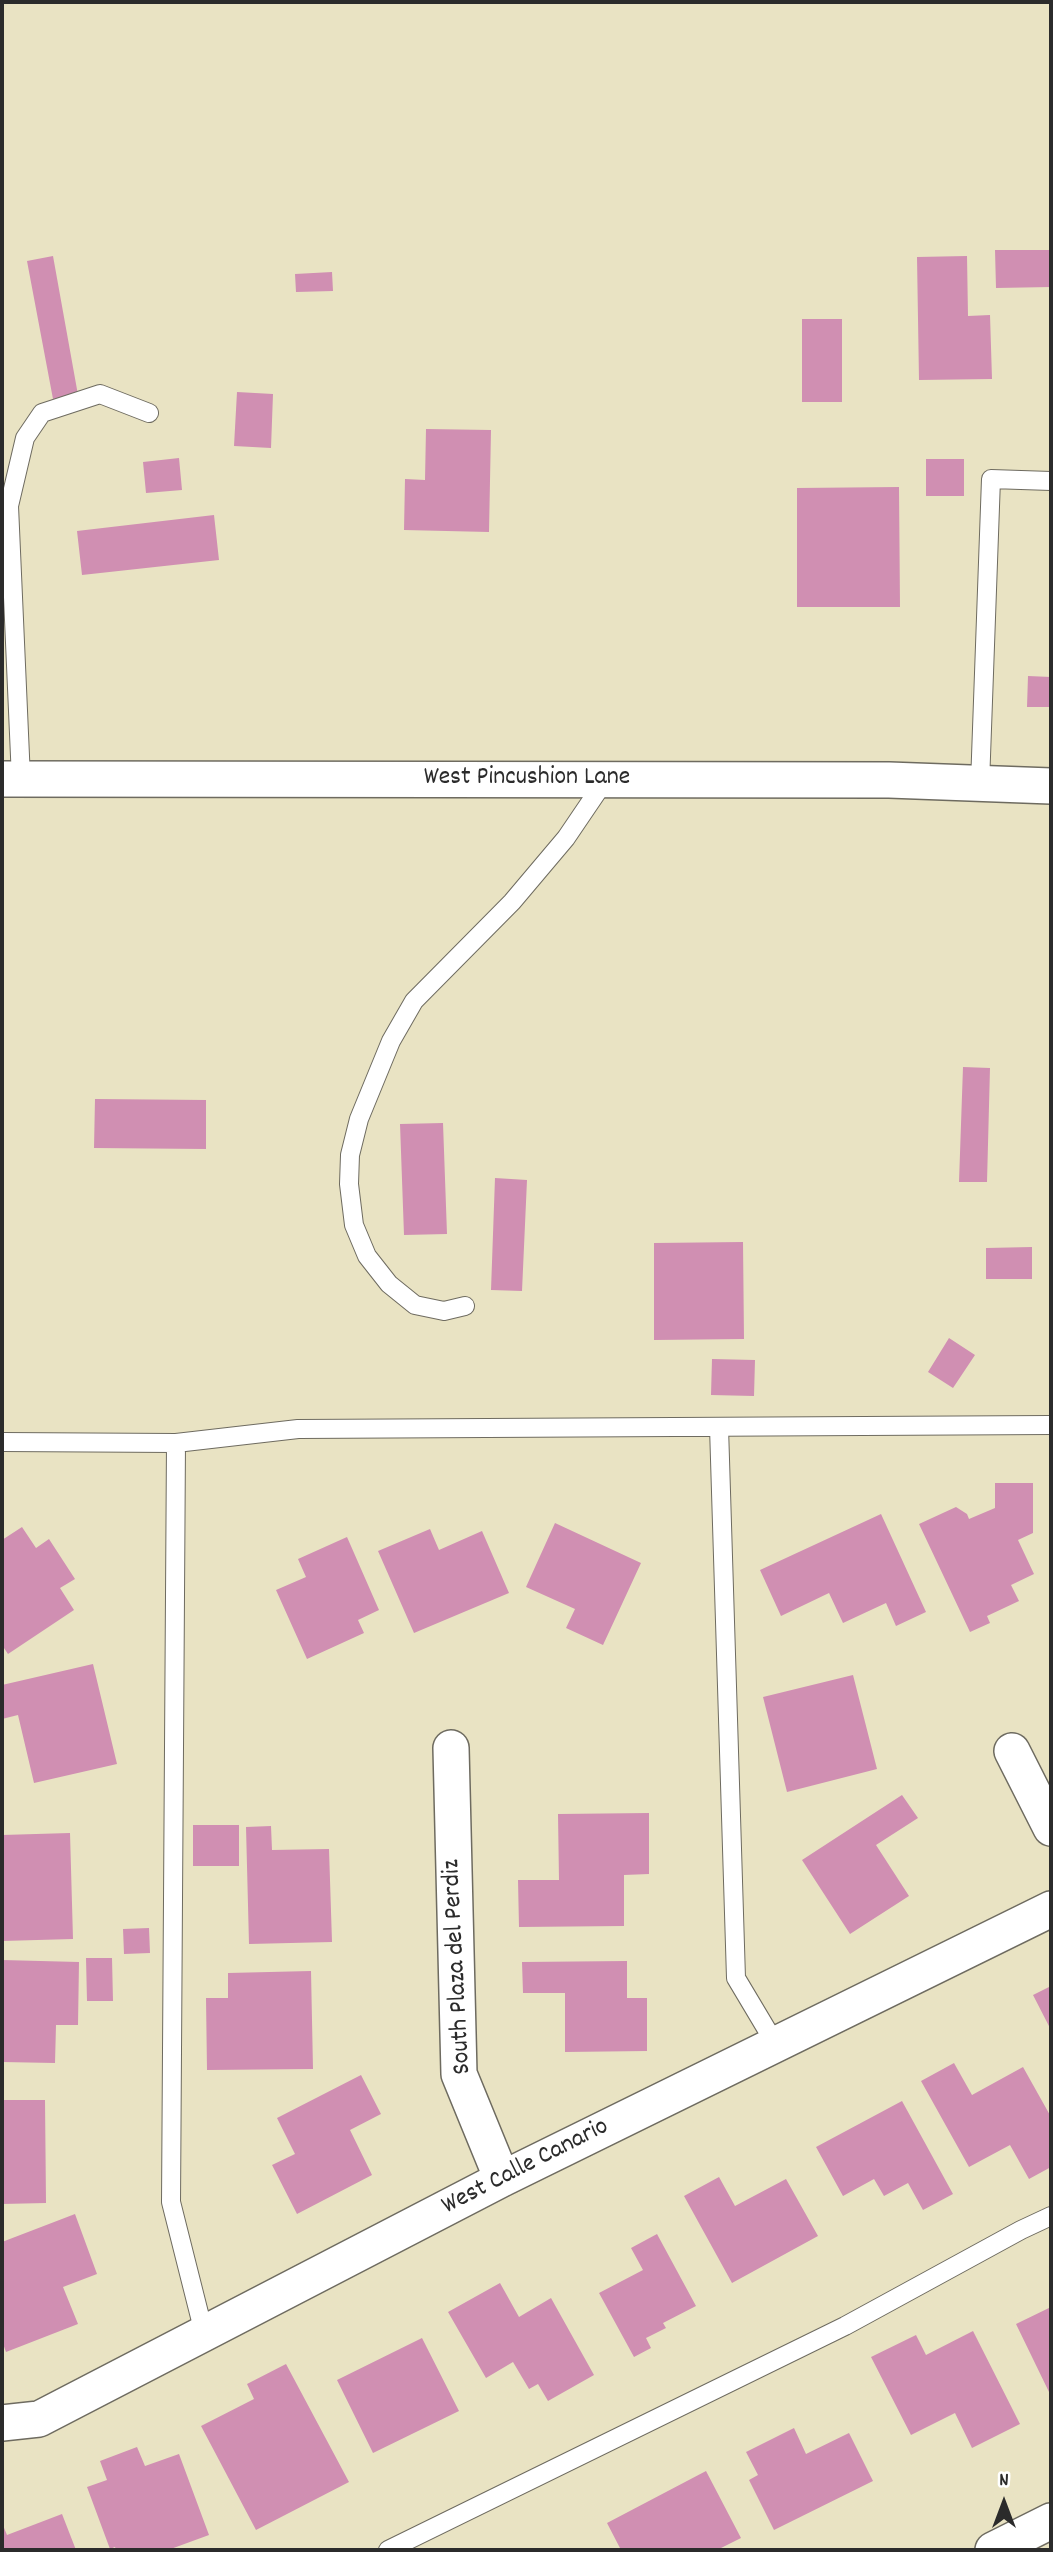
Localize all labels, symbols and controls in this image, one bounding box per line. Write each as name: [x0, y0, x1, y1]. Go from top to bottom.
street label: West Pincushion Lane: [424, 763, 630, 795]
street label: South Plaza del Perdiz: [438, 1859, 480, 2075]
street label: West Calle Canario: [437, 2113, 615, 2223]
north arrow: [969, 2468, 1039, 2538]
text: N: [999, 2468, 1009, 2495]

